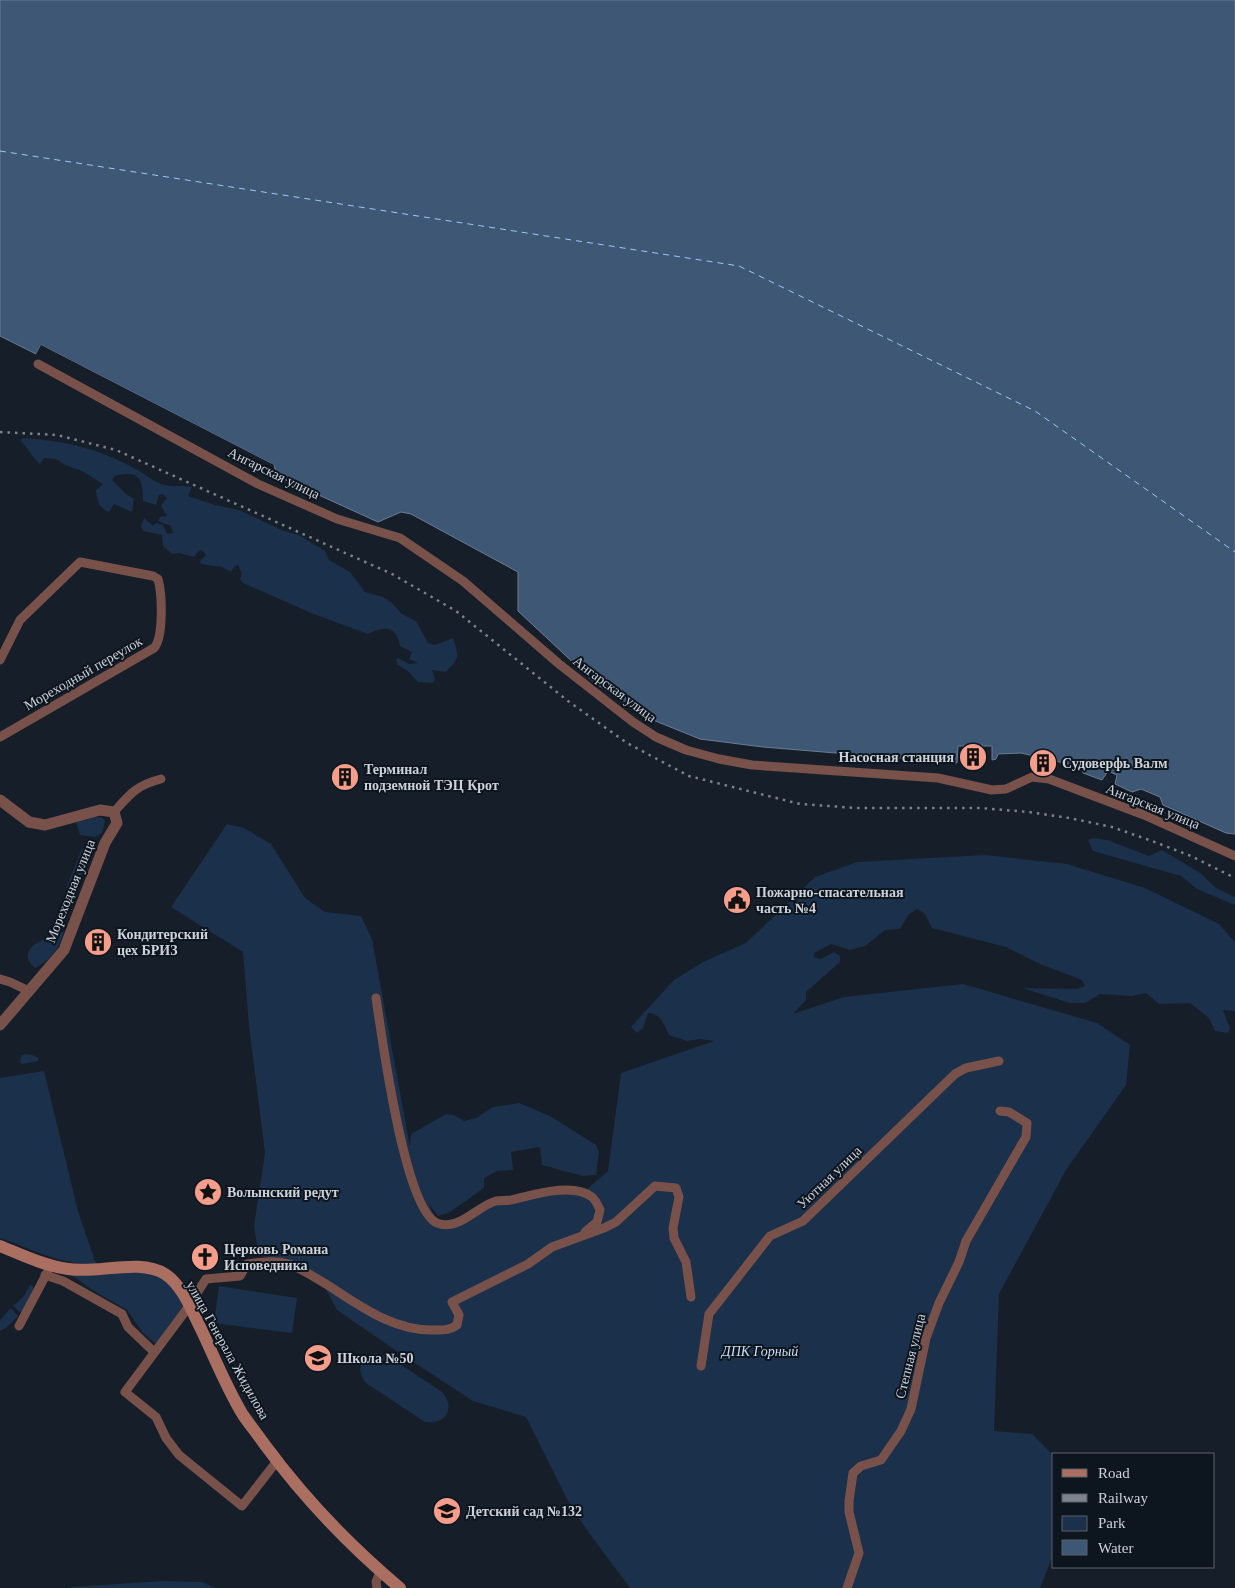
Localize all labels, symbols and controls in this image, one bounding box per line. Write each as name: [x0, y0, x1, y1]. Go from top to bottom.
street label: Ангарская улица: [226, 445, 323, 502]
street label: Мореходный переулок: [21, 633, 145, 713]
street label: Ангарская улица: [570, 653, 660, 726]
building icon: Насосная станция: [958, 742, 988, 772]
building icon: Судоверфь Валм: [1028, 748, 1058, 778]
place label: Насосная станция: [839, 750, 954, 765]
place label: Судоверфь Валм: [1062, 756, 1168, 771]
building icon: Терминал подземной ТЭЦ Крот: [330, 762, 360, 792]
place label: Терминал подземной ТЭЦ Крот: [364, 762, 499, 793]
street label: Ангарская улица: [1104, 781, 1203, 832]
street label: Мореходная улица: [43, 836, 98, 945]
public building icon: Пожарно-спасательная часть №4: [722, 885, 752, 915]
place label: Пожарно-спасательная часть №4: [756, 885, 904, 916]
building icon: Кондитерский цех БРИЗ: [83, 927, 113, 957]
place label: Кондитерский цех БРИЗ: [117, 927, 208, 958]
street label: Уютная улица: [794, 1142, 865, 1212]
place icon: Волынский редут: [193, 1177, 223, 1207]
place label: Волынский редут: [227, 1185, 339, 1200]
church icon: Церковь Романа Исповедника: [190, 1242, 220, 1272]
place label: Церковь Романа Исповедника: [224, 1242, 328, 1273]
street label: улица Генерала Жидилова: [183, 1278, 272, 1423]
street label: Степная улица: [893, 1311, 928, 1400]
school or university icon: Школа №50: [303, 1343, 333, 1373]
park label: ДПК Горный: [720, 1344, 798, 1359]
place label: Школа №50: [337, 1351, 414, 1366]
legend: [1052, 1453, 1215, 1568]
text: Road: [1098, 1465, 1130, 1481]
text: Railway: [1098, 1490, 1148, 1506]
school or university icon: Детский сад №132: [432, 1496, 462, 1526]
place label: Детский сад №132: [466, 1504, 582, 1519]
text: Park: [1098, 1515, 1126, 1531]
text: Water: [1098, 1540, 1133, 1556]

